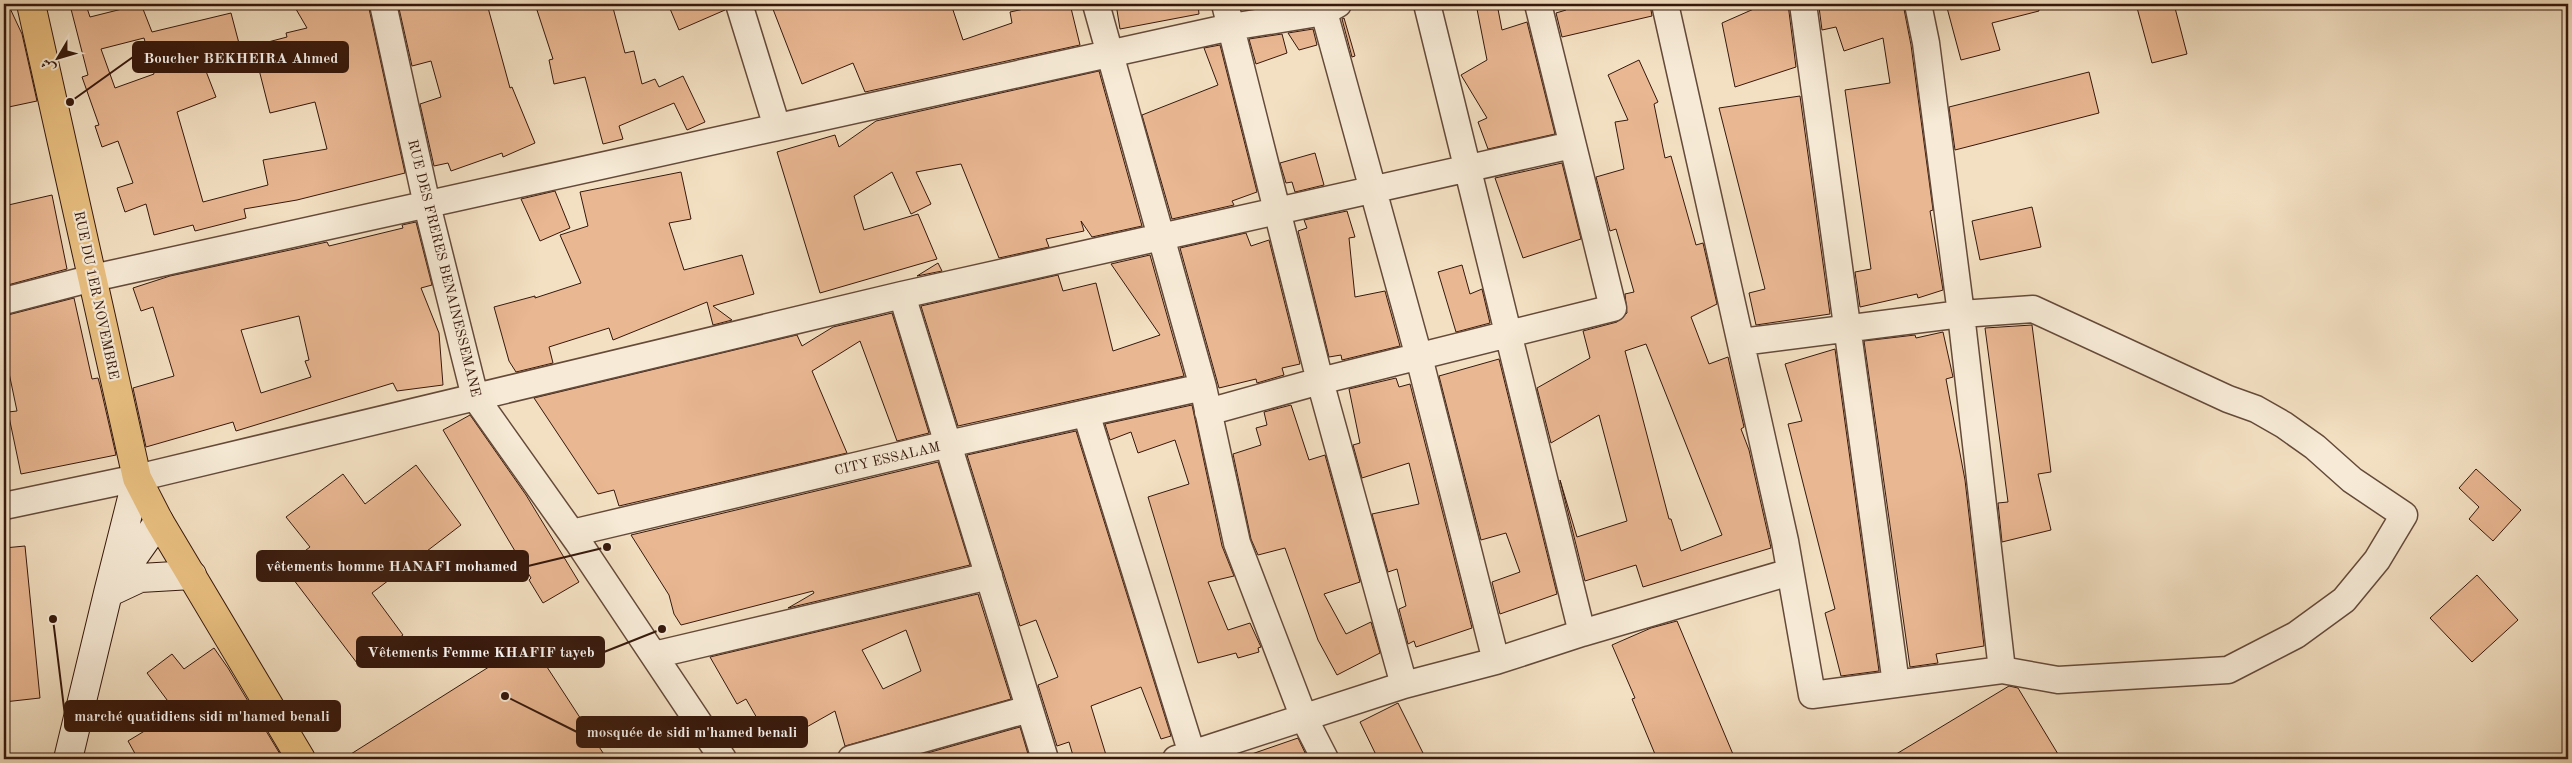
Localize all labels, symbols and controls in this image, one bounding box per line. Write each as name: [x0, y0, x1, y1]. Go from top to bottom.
north arrow: [32, 32, 82, 82]
callout: Boucher BEKHEIRA Ahmed: [133, 42, 348, 72]
text: Boucher BEKHEIRA Ahmed: [144, 52, 338, 67]
text: ش: [39, 56, 58, 75]
street label: RUE DES FRERES BENAINESSEMANE: [405, 138, 483, 398]
street label: RUE DU 1ER NOVEMBRE: [71, 210, 121, 381]
street label: CITY ESSALAM: [833, 440, 942, 478]
callout: vêtements homme HANAFI mohamed: [257, 551, 528, 581]
text: vêtements homme HANAFI mohamed: [266, 560, 518, 575]
callout: Vêtements Femme KHAFIF tayeb: [357, 637, 604, 667]
text: Vêtements Femme KHAFIF tayeb: [367, 646, 595, 661]
callout: marché quatidiens sidi m'hamed benali: [65, 701, 340, 731]
text: marché quatidiens sidi m'hamed benali: [74, 710, 330, 725]
callout: mosquée de sidi m'hamed benali: [577, 717, 807, 747]
text: mosquée de sidi m'hamed benali: [587, 726, 797, 741]

